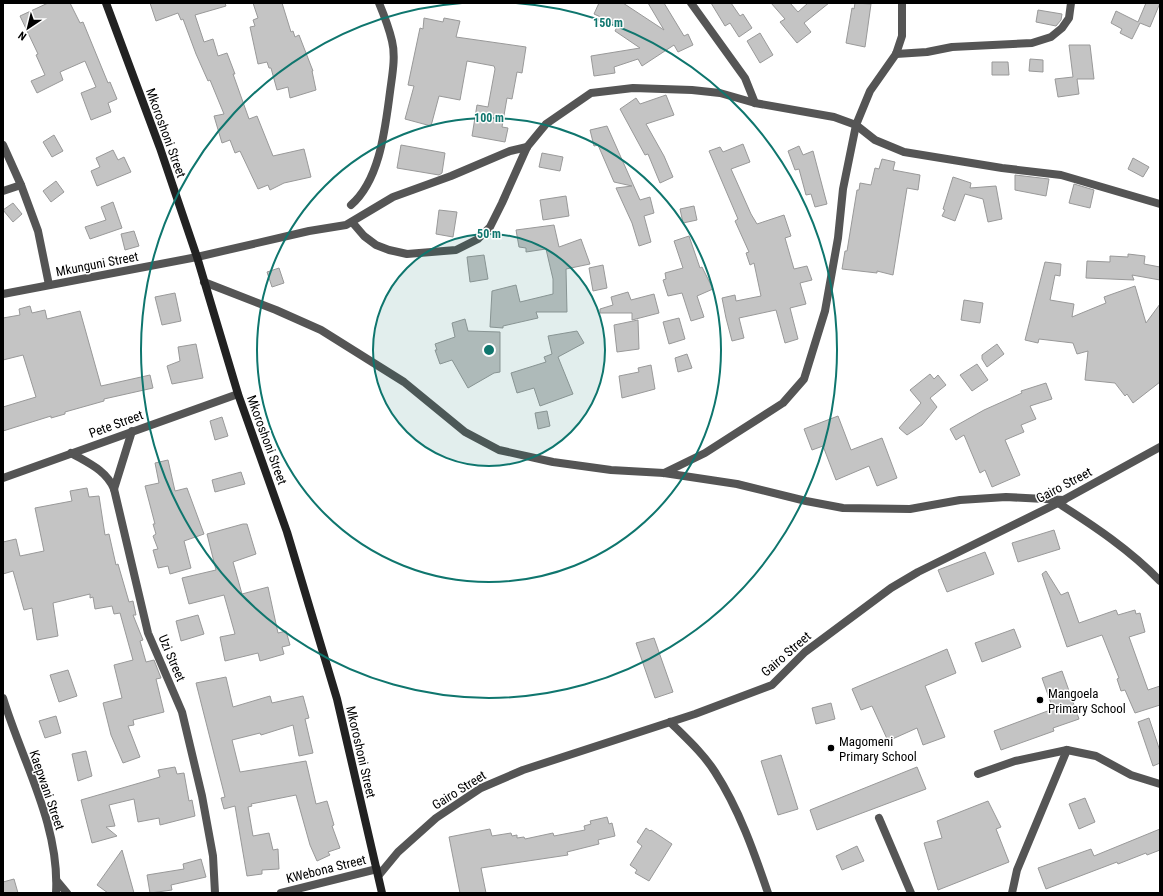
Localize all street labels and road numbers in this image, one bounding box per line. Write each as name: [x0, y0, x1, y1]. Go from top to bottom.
street label: Mkoroshoni Street: [143, 86, 189, 180]
street label: Mkunguni Street: [54, 249, 140, 279]
street label: Mkoroshoni Street: [244, 393, 290, 487]
street label: Pete Street: [87, 407, 145, 441]
street label: Gairo Street: [1034, 464, 1094, 506]
street label: Gairo Street: [758, 628, 814, 680]
street label: Uzi Street: [155, 632, 189, 684]
street label: Mkoroshoni Street: [343, 705, 379, 800]
street label: Kaepwani Street: [26, 748, 68, 832]
street label: Gairo Street: [429, 767, 489, 812]
street label: KWebona Street: [285, 852, 368, 886]

